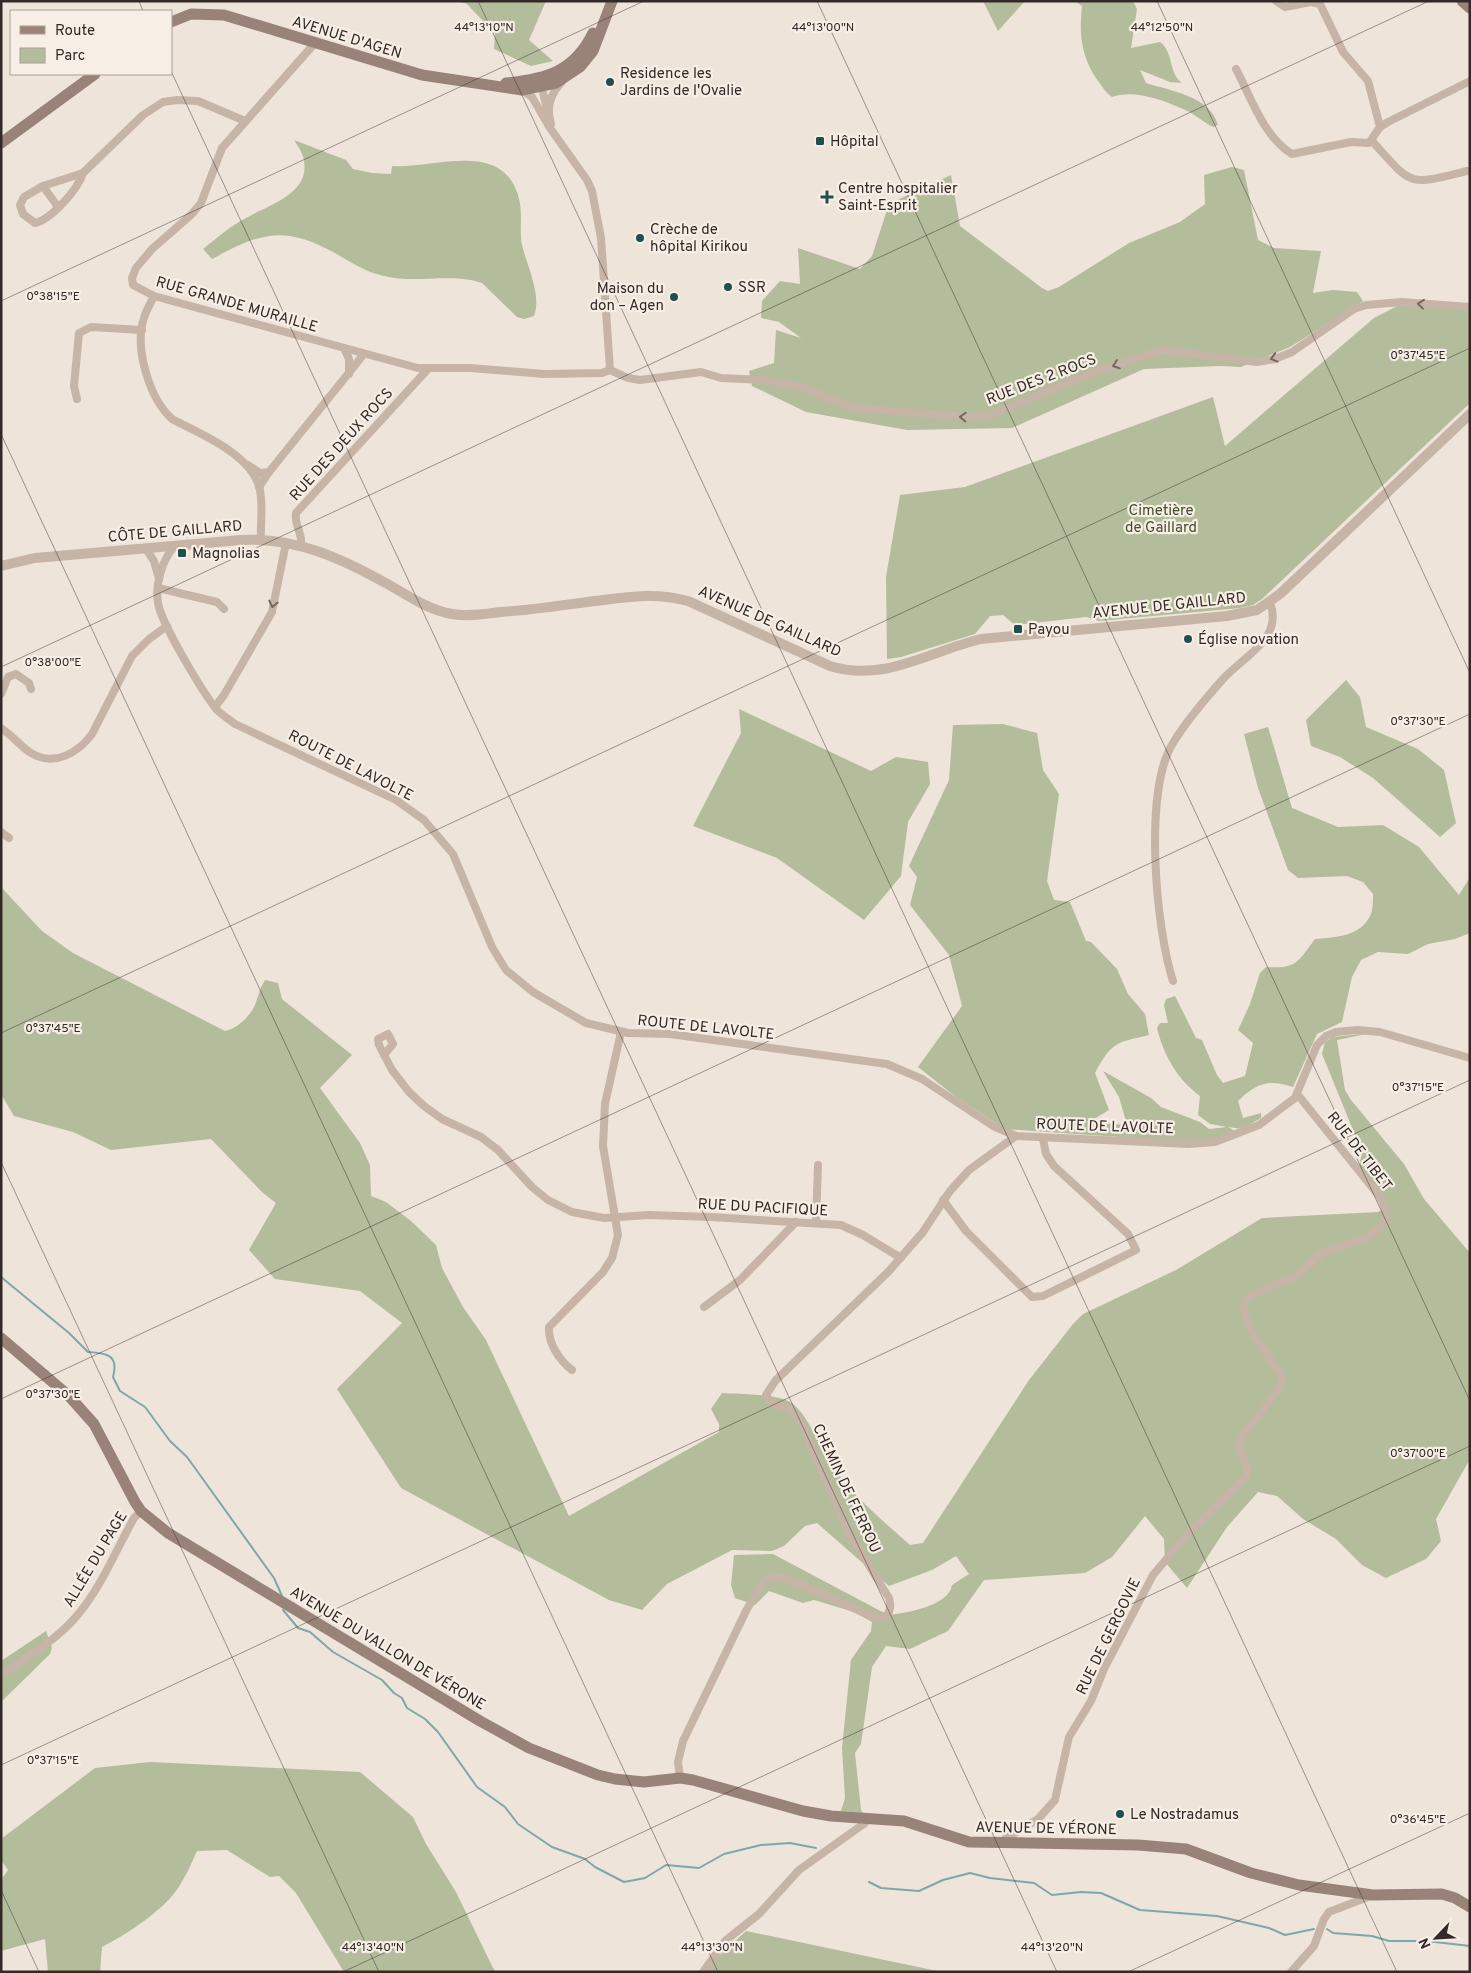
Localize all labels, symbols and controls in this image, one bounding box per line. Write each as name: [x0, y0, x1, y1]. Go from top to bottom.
legend: [10, 10, 172, 75]
street label: AVENUE D'AGEN: [290, 13, 404, 64]
text: 44°13'10"N: [454, 20, 514, 36]
text: 44°13'00"N: [792, 20, 854, 36]
text: 44°12'50"N: [1131, 20, 1193, 36]
text: Route: [55, 22, 95, 41]
text: Parc: [55, 47, 85, 66]
place label: Residence les Jardins de l'Ovalie: [620, 65, 742, 101]
marker: Residence les Jardins de l'Ovalie: [604, 76, 616, 88]
place label: Hôpital: [830, 133, 879, 152]
marker: Hôpital: [814, 135, 826, 147]
place label: Centre hospitalier Saint-Esprit: [838, 180, 958, 216]
marker: Centre hospitalier Saint-Esprit: [820, 190, 834, 204]
place label: Crèche de hôpital Kirikou: [650, 221, 748, 257]
marker: Crèche de hôpital Kirikou: [634, 232, 646, 244]
street label: RUE GRANDE MURAILLE: [153, 273, 320, 338]
place label: SSR: [738, 279, 766, 298]
place label: Maison du don – Agen: [590, 280, 664, 316]
marker: SSR: [722, 281, 734, 293]
text: 0°38'15"E: [26, 289, 80, 305]
marker: Maison du don – Agen: [668, 291, 680, 303]
one-way arrow: [1417, 299, 1425, 310]
text: 0°37'45"E: [1390, 348, 1446, 364]
street label: RUE DES 2 ROCS: [984, 351, 1099, 410]
one-way arrow: [1270, 352, 1279, 363]
one-way arrow: [1112, 359, 1121, 369]
street label: RUE DES DEUX ROCS: [286, 385, 398, 505]
one-way arrow: [959, 411, 967, 422]
park label: Cimetière de Gaillard: [1125, 502, 1197, 538]
street label: CÔTE DE GAILLARD: [107, 515, 243, 548]
place label: Magnolias: [192, 545, 260, 564]
marker: Magnolias: [176, 547, 188, 559]
street label: AVENUE DE GAILLARD: [695, 582, 844, 662]
street label: AVENUE DE GAILLARD: [1091, 589, 1247, 624]
one-way arrow: [268, 600, 279, 609]
place label: Payou: [1028, 621, 1070, 640]
marker: Payou: [1012, 623, 1024, 635]
place label: Église novation: [1198, 630, 1299, 650]
marker: Église novation: [1182, 633, 1194, 645]
text: 0°38'00"E: [24, 655, 82, 671]
text: 0°37'30"E: [1390, 714, 1446, 730]
street label: ROUTE DE LAVOLTE: [285, 727, 416, 806]
street label: ROUTE DE LAVOLTE: [636, 1012, 775, 1045]
text: 0°37'45"E: [25, 1021, 81, 1037]
text: 0°37'15"E: [1392, 1080, 1444, 1096]
street label: RUE DE TIBET: [1322, 1109, 1396, 1195]
street label: ROUTE DE LAVOLTE: [1036, 1116, 1174, 1139]
street label: RUE DU PACIFIQUE: [697, 1196, 829, 1221]
text: 0°37'30"E: [25, 1387, 81, 1403]
street label: CHEMIN DE FERROU: [807, 1421, 884, 1556]
text: 0°37'00"E: [1390, 1446, 1446, 1462]
street label: ALLÉE DU PAGE: [59, 1508, 132, 1611]
street label: RUE DE GERGOVIE: [1073, 1575, 1146, 1698]
street label: AVENUE DU VALLON DE VÉRONE: [286, 1582, 489, 1715]
text: 0°37'15"E: [27, 1753, 79, 1769]
place label: Le Nostradamus: [1130, 1806, 1239, 1825]
marker: Le Nostradamus: [1114, 1808, 1126, 1820]
text: 0°36'45"E: [1390, 1812, 1446, 1828]
street label: AVENUE DE VÉRONE: [975, 1818, 1117, 1840]
north arrow: [1411, 1913, 1461, 1963]
text: N: [1416, 1935, 1435, 1951]
text: 44°13'40"N: [342, 1940, 404, 1956]
text: 44°13'30"N: [681, 1940, 743, 1956]
text: 44°13'20"N: [1021, 1940, 1083, 1956]

